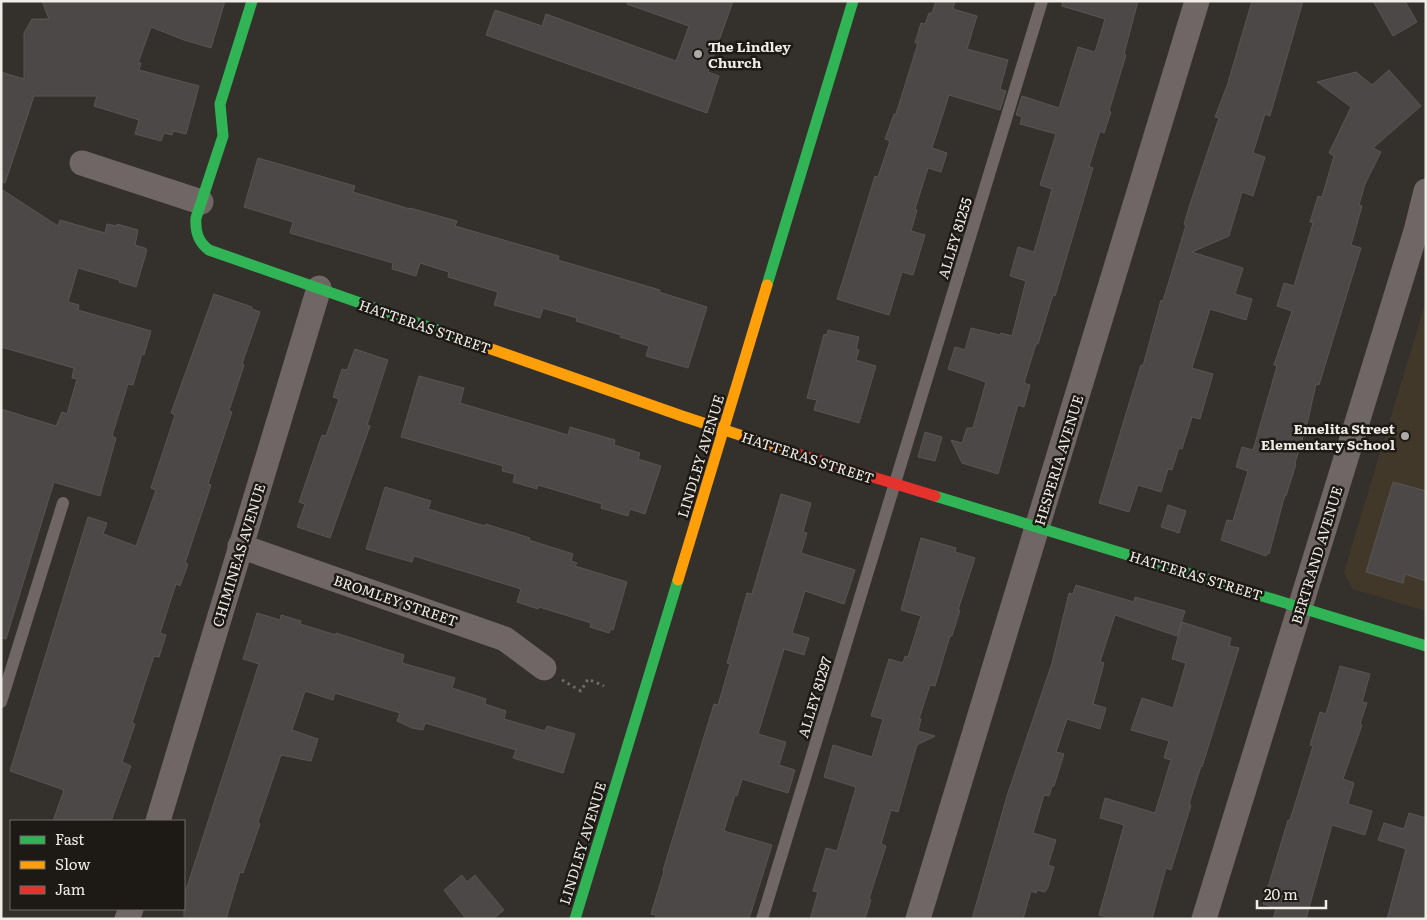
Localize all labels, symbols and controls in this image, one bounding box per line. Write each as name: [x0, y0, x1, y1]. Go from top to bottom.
place label: The Lindley Church: [708, 36, 791, 72]
marker: The Lindley Church: [692, 48, 704, 60]
street label: ALLEY 81255: [932, 195, 976, 281]
street label: HATTERAS STREET: [356, 294, 494, 358]
street label: LINDLEY AVENUE: [672, 392, 728, 520]
street label: HESPERIA AVENUE: [1029, 392, 1087, 528]
place label: Emelita Street Elementary School: [1261, 418, 1396, 454]
street label: HATTERAS STREET: [739, 426, 877, 488]
marker: Emelita Street Elementary School: [1399, 430, 1411, 442]
street label: CHIMINEAS AVENUE: [207, 481, 269, 629]
street label: BERTRAND AVENUE: [1286, 484, 1347, 626]
street label: HATTERAS STREET: [1127, 545, 1265, 605]
street label: BROMLEY STREET: [331, 569, 461, 631]
street label: ALLEY 81297: [792, 654, 836, 740]
street label: LINDLEY AVENUE: [554, 779, 610, 907]
legend: [10, 820, 185, 910]
text: Fast: [55, 827, 84, 850]
text: Slow: [55, 852, 90, 875]
text: Jam: [55, 877, 86, 900]
scale bar: [1257, 878, 1326, 910]
text: 20 m: [1264, 882, 1298, 905]

